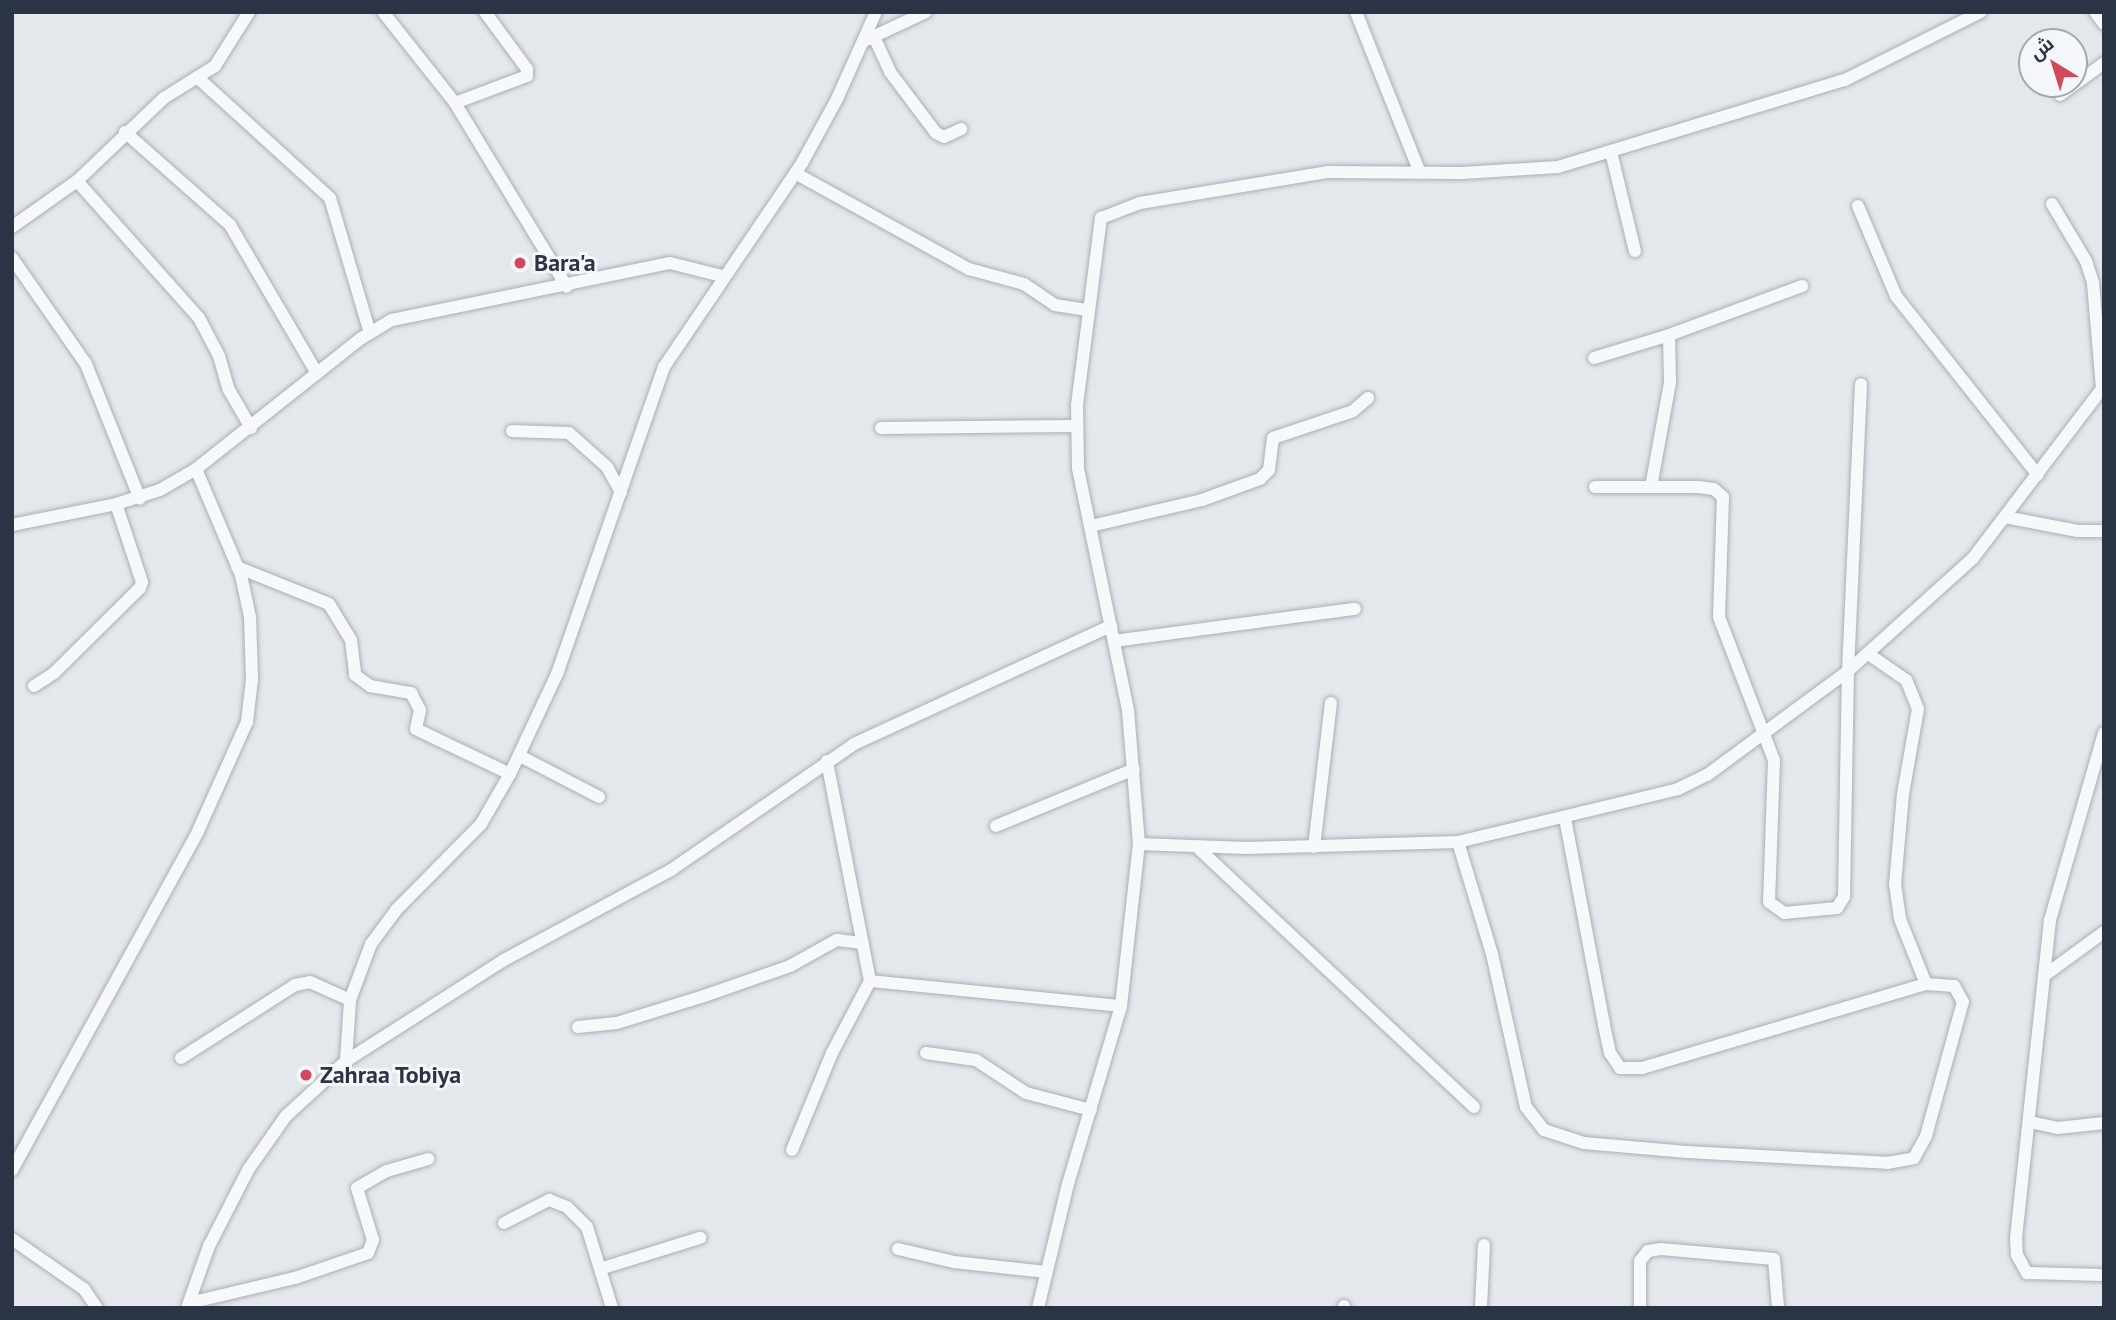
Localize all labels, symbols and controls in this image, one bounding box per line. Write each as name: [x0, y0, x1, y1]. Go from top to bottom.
north arrow: [2018, 28, 2088, 98]
text: ش: [2024, 31, 2058, 65]
place label: Bara'a: [534, 249, 596, 277]
marker: Bara'a: [512, 255, 528, 271]
place label: Zahraa Tobiya: [320, 1061, 462, 1089]
marker: Zahraa Tobiya: [298, 1067, 314, 1083]

